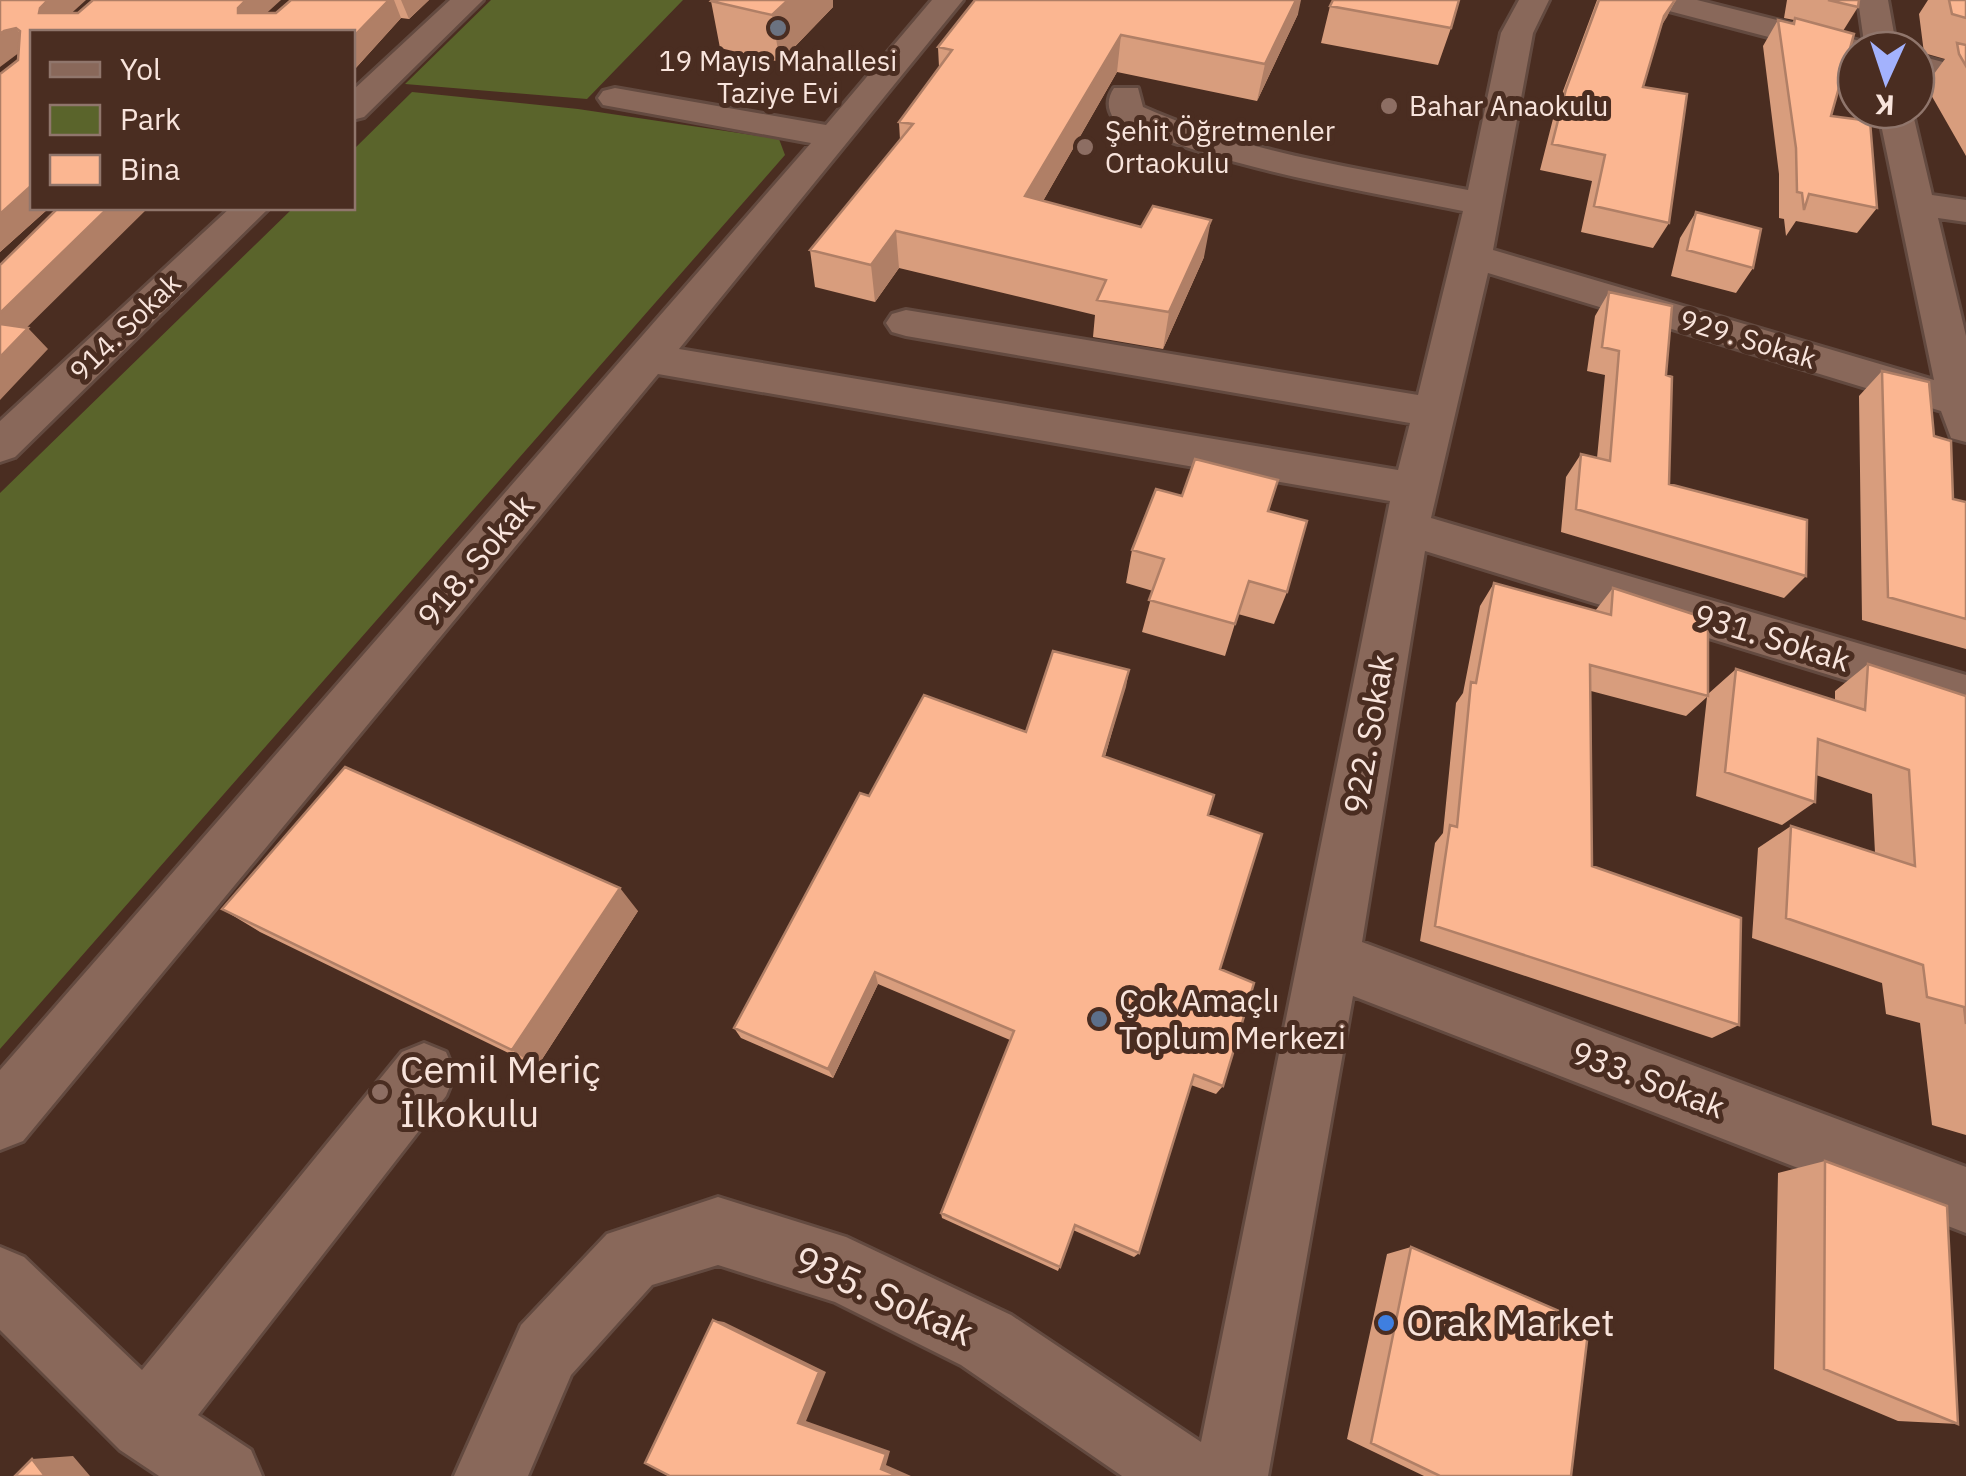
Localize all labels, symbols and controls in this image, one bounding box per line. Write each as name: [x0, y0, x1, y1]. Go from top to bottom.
marker: 19 Mayıs Mahallesi Taziye Evi: [767, 17, 789, 39]
legend: [30, 30, 355, 210]
north arrow: [1836, 30, 1936, 130]
place label: 19 Mayıs Mahallesi Taziye Evi: [659, 42, 897, 111]
text: Yol: [120, 49, 161, 88]
text: K: [1873, 86, 1895, 124]
place label: Bahar Anaokulu: [1409, 87, 1608, 124]
marker: Bahar Anaokulu: [1378, 95, 1400, 117]
text: Park: [120, 99, 181, 138]
place label: Şehit Öğretmenler Ortaokulu: [1105, 112, 1335, 181]
marker: Şehit Öğretmenler Ortaokulu: [1074, 136, 1096, 158]
text: Bina: [120, 149, 180, 188]
street label: 914. Sokak: [61, 264, 188, 389]
street label: 929. Sokak: [1675, 300, 1821, 377]
street label: 918. Sokak: [407, 485, 543, 636]
street label: 931. Sokak: [1689, 593, 1856, 681]
street label: 922. Sokak: [1333, 651, 1403, 817]
place label: Çok Amaçlı Toplum Merkezi: [1119, 979, 1346, 1058]
marker: Çok Amaçlı Toplum Merkezi: [1088, 1008, 1110, 1030]
street label: 933. Sokak: [1566, 1031, 1731, 1128]
place label: Cemil Meriç İlkokulu: [400, 1044, 601, 1137]
marker: Cemil Meriç İlkokulu: [369, 1081, 391, 1103]
street label: 935. Sokak: [787, 1233, 982, 1356]
place label: Orak Market: [1406, 1297, 1615, 1346]
marker: Orak Market: [1375, 1312, 1397, 1334]

